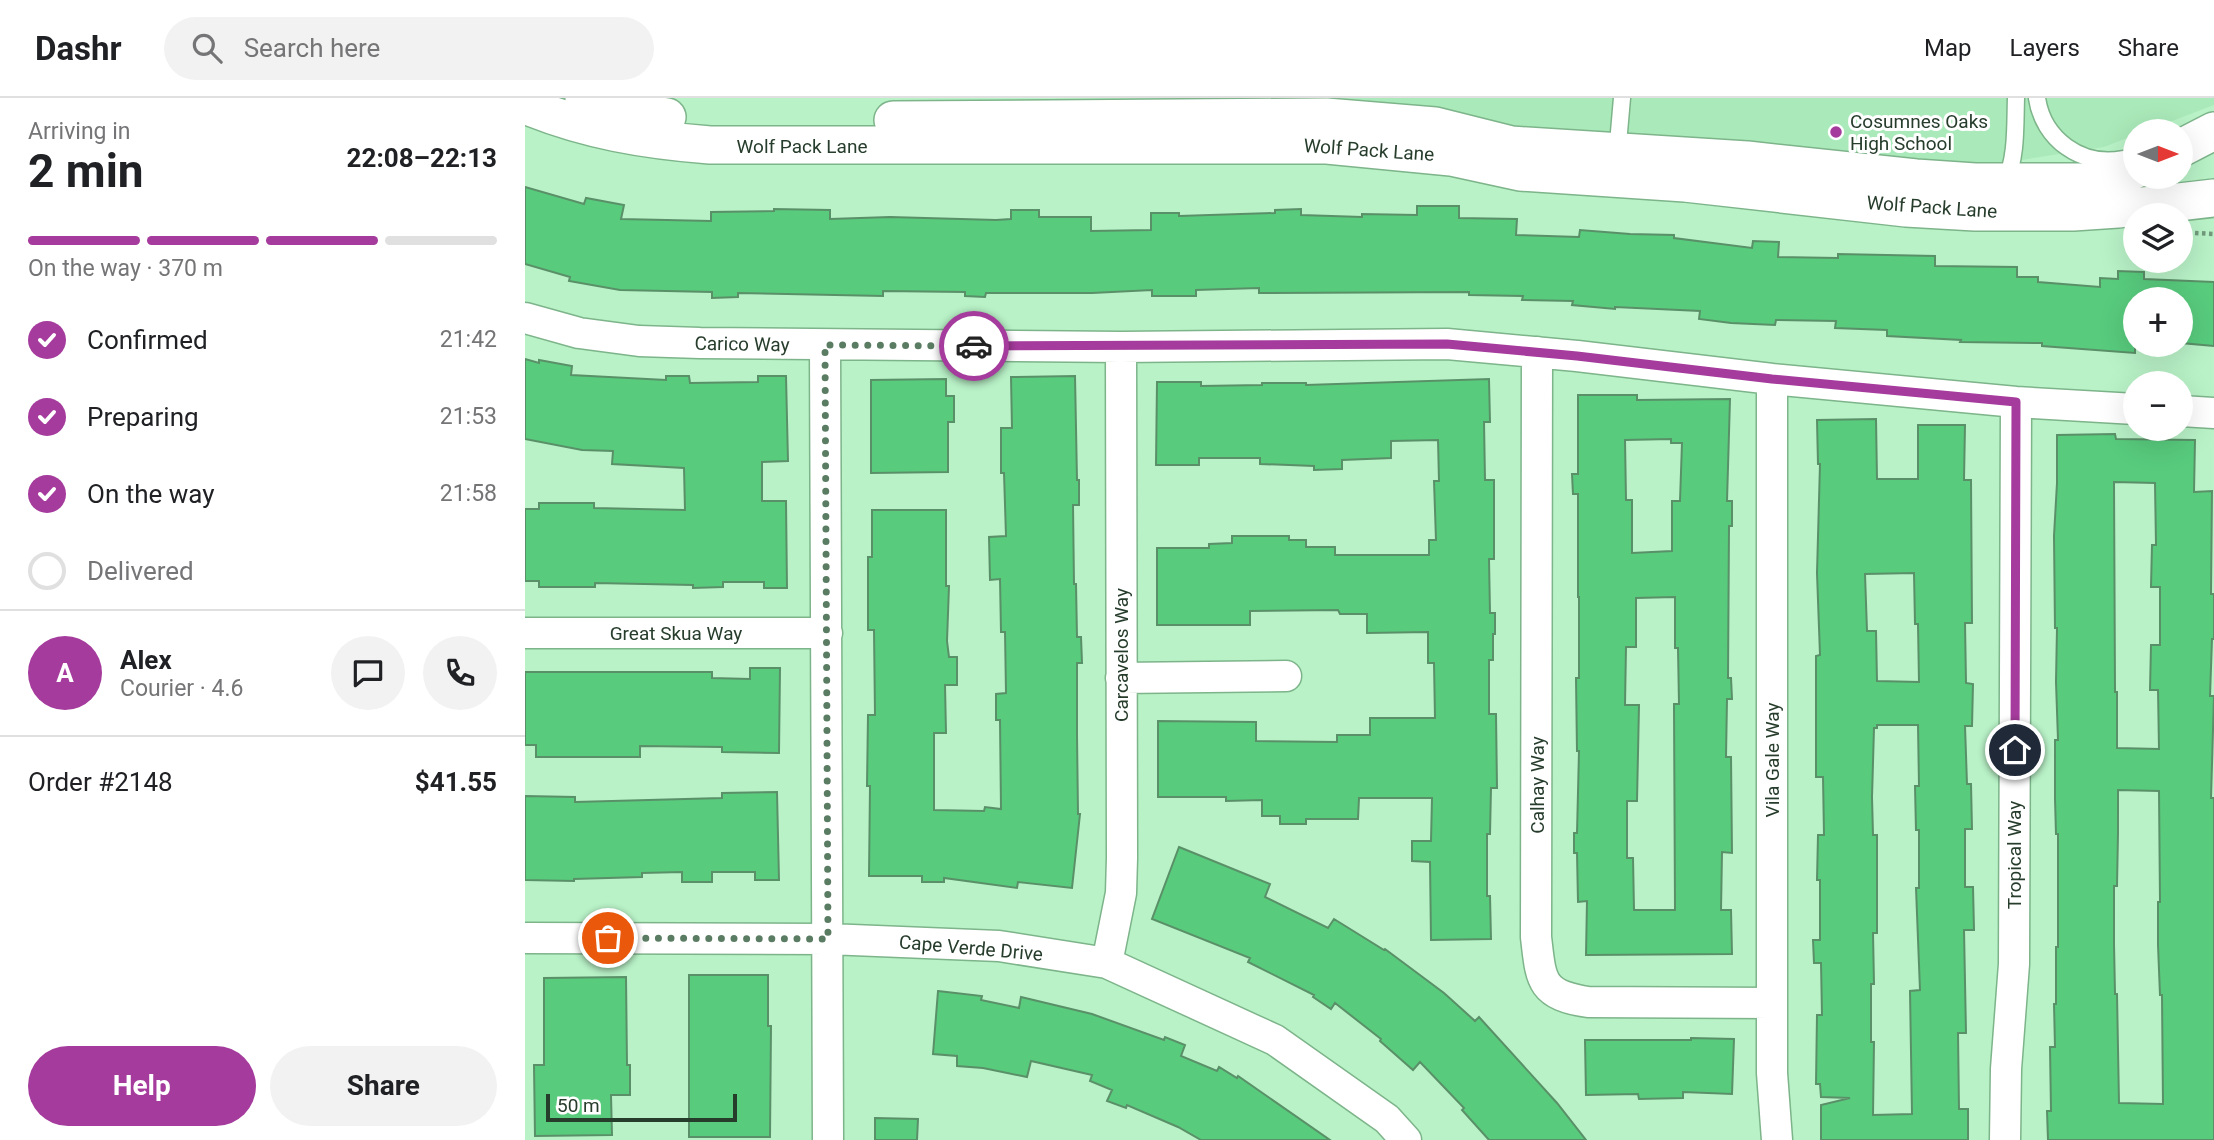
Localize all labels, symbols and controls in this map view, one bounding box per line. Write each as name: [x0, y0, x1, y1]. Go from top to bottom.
search box: [164, 17, 654, 80]
text: Dashr: [35, 29, 122, 68]
icon: search: [188, 29, 226, 67]
text: Search here: [244, 33, 380, 63]
text: Map: [1924, 34, 1972, 62]
text: Layers: [2010, 34, 2080, 62]
text: Share: [2118, 34, 2179, 62]
place label: Cosumnes Oaks High School: [1850, 110, 1988, 155]
text: Arriving in: [28, 118, 131, 145]
north arrow: [2123, 119, 2193, 189]
map controls: [2123, 119, 2193, 441]
marker: Cosumnes Oaks High School: [1828, 124, 1844, 140]
street label: Wolf Pack Lane: [1303, 134, 1435, 166]
street label: Wolf Pack Lane: [737, 135, 868, 158]
text: 22:08–22:13: [347, 143, 497, 173]
text: 2 min: [28, 144, 144, 198]
street label: Wolf Pack Lane: [1866, 191, 1998, 223]
button: layers: [2123, 203, 2193, 273]
text: On the way · 370 m: [28, 255, 223, 282]
button: +: [2123, 287, 2193, 357]
courier: [939, 311, 1009, 381]
icon: check: [28, 321, 66, 359]
text: Confirmed: [87, 325, 208, 355]
text: 21:42: [440, 326, 497, 353]
icon: car: [955, 327, 993, 365]
street label: Carico Way: [694, 332, 790, 356]
button: −: [2123, 371, 2193, 441]
icon: check: [28, 398, 66, 436]
text: Preparing: [87, 402, 199, 432]
text: 21:53: [440, 403, 497, 430]
icon: check: [28, 475, 66, 513]
text: On the way: [87, 479, 215, 509]
text: 21:58: [440, 480, 497, 507]
text: Delivered: [87, 556, 194, 586]
street label: Carcavelos Way: [1110, 588, 1133, 722]
street label: Great Skua Way: [610, 622, 742, 645]
button: chat: [331, 636, 405, 710]
button: phone: [423, 636, 497, 710]
text: Alex: [120, 645, 172, 675]
text: A: [56, 658, 74, 688]
text: Courier · 4.6: [120, 675, 243, 702]
street label: Vila Gale Way: [1761, 703, 1784, 817]
pin: [1985, 720, 2045, 780]
icon: home: [1996, 731, 2034, 769]
street label: Calhay Way: [1526, 736, 1549, 834]
text: Order #2148: [28, 767, 173, 797]
text: $41.55: [415, 767, 497, 797]
street label: Tropical Way: [2003, 801, 2026, 909]
pin: [578, 908, 638, 968]
icon: bag: [589, 919, 627, 957]
street label: Cape Verde Drive: [898, 930, 1044, 966]
button: Help: [28, 1046, 256, 1126]
button: Share: [270, 1046, 497, 1126]
scale bar: [546, 1091, 737, 1123]
text: 50 m: [557, 1094, 600, 1117]

